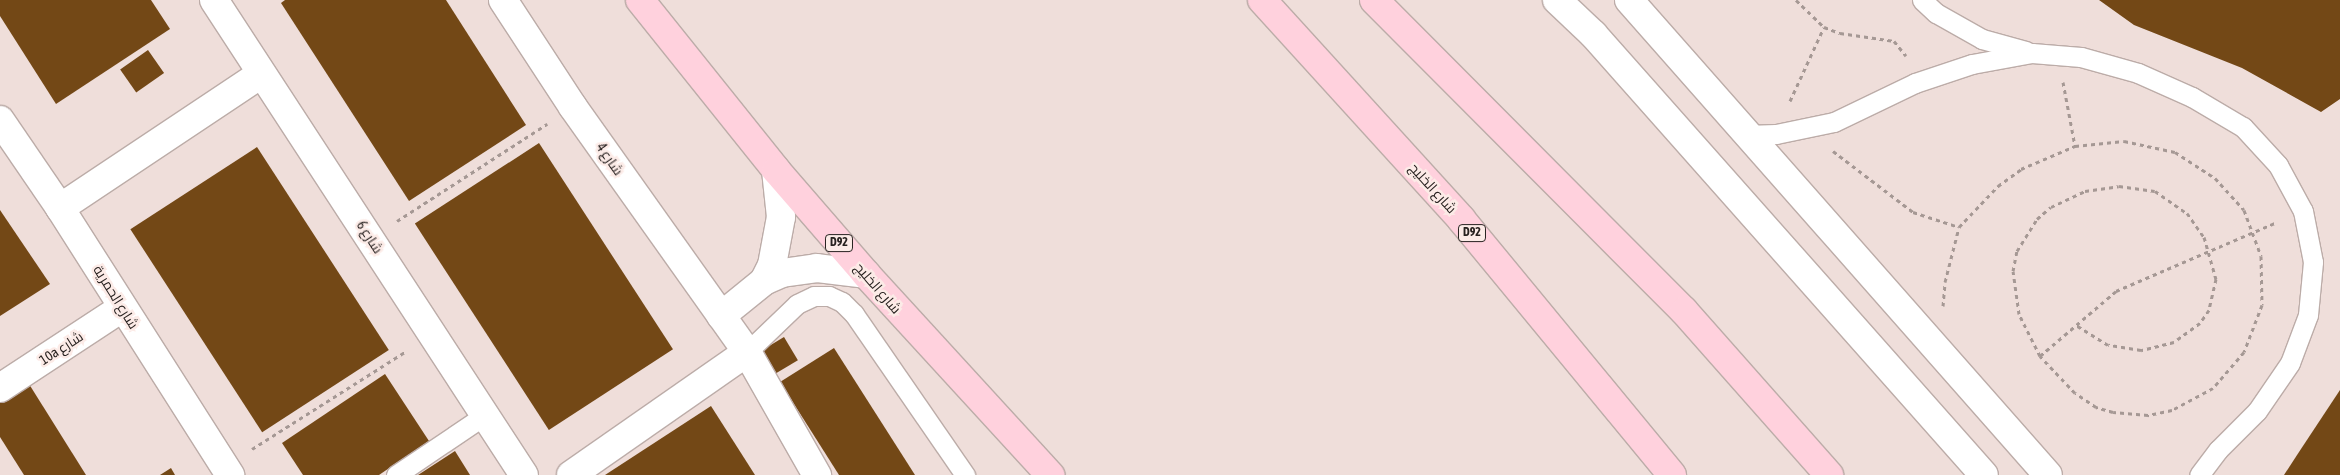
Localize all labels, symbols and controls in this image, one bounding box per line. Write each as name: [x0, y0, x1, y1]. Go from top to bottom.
street label: شارع 4: [593, 140, 627, 178]
street label: شارع الخليج: [1406, 159, 1460, 217]
street label: شارع 6: [353, 217, 387, 257]
road number: D92: [1457, 224, 1487, 242]
road number: D92: [824, 234, 854, 252]
street label: شارع الخليج: [851, 259, 905, 317]
street label: شارع الحمرية: [90, 262, 142, 332]
street label: 10a شارع: [36, 328, 86, 368]

